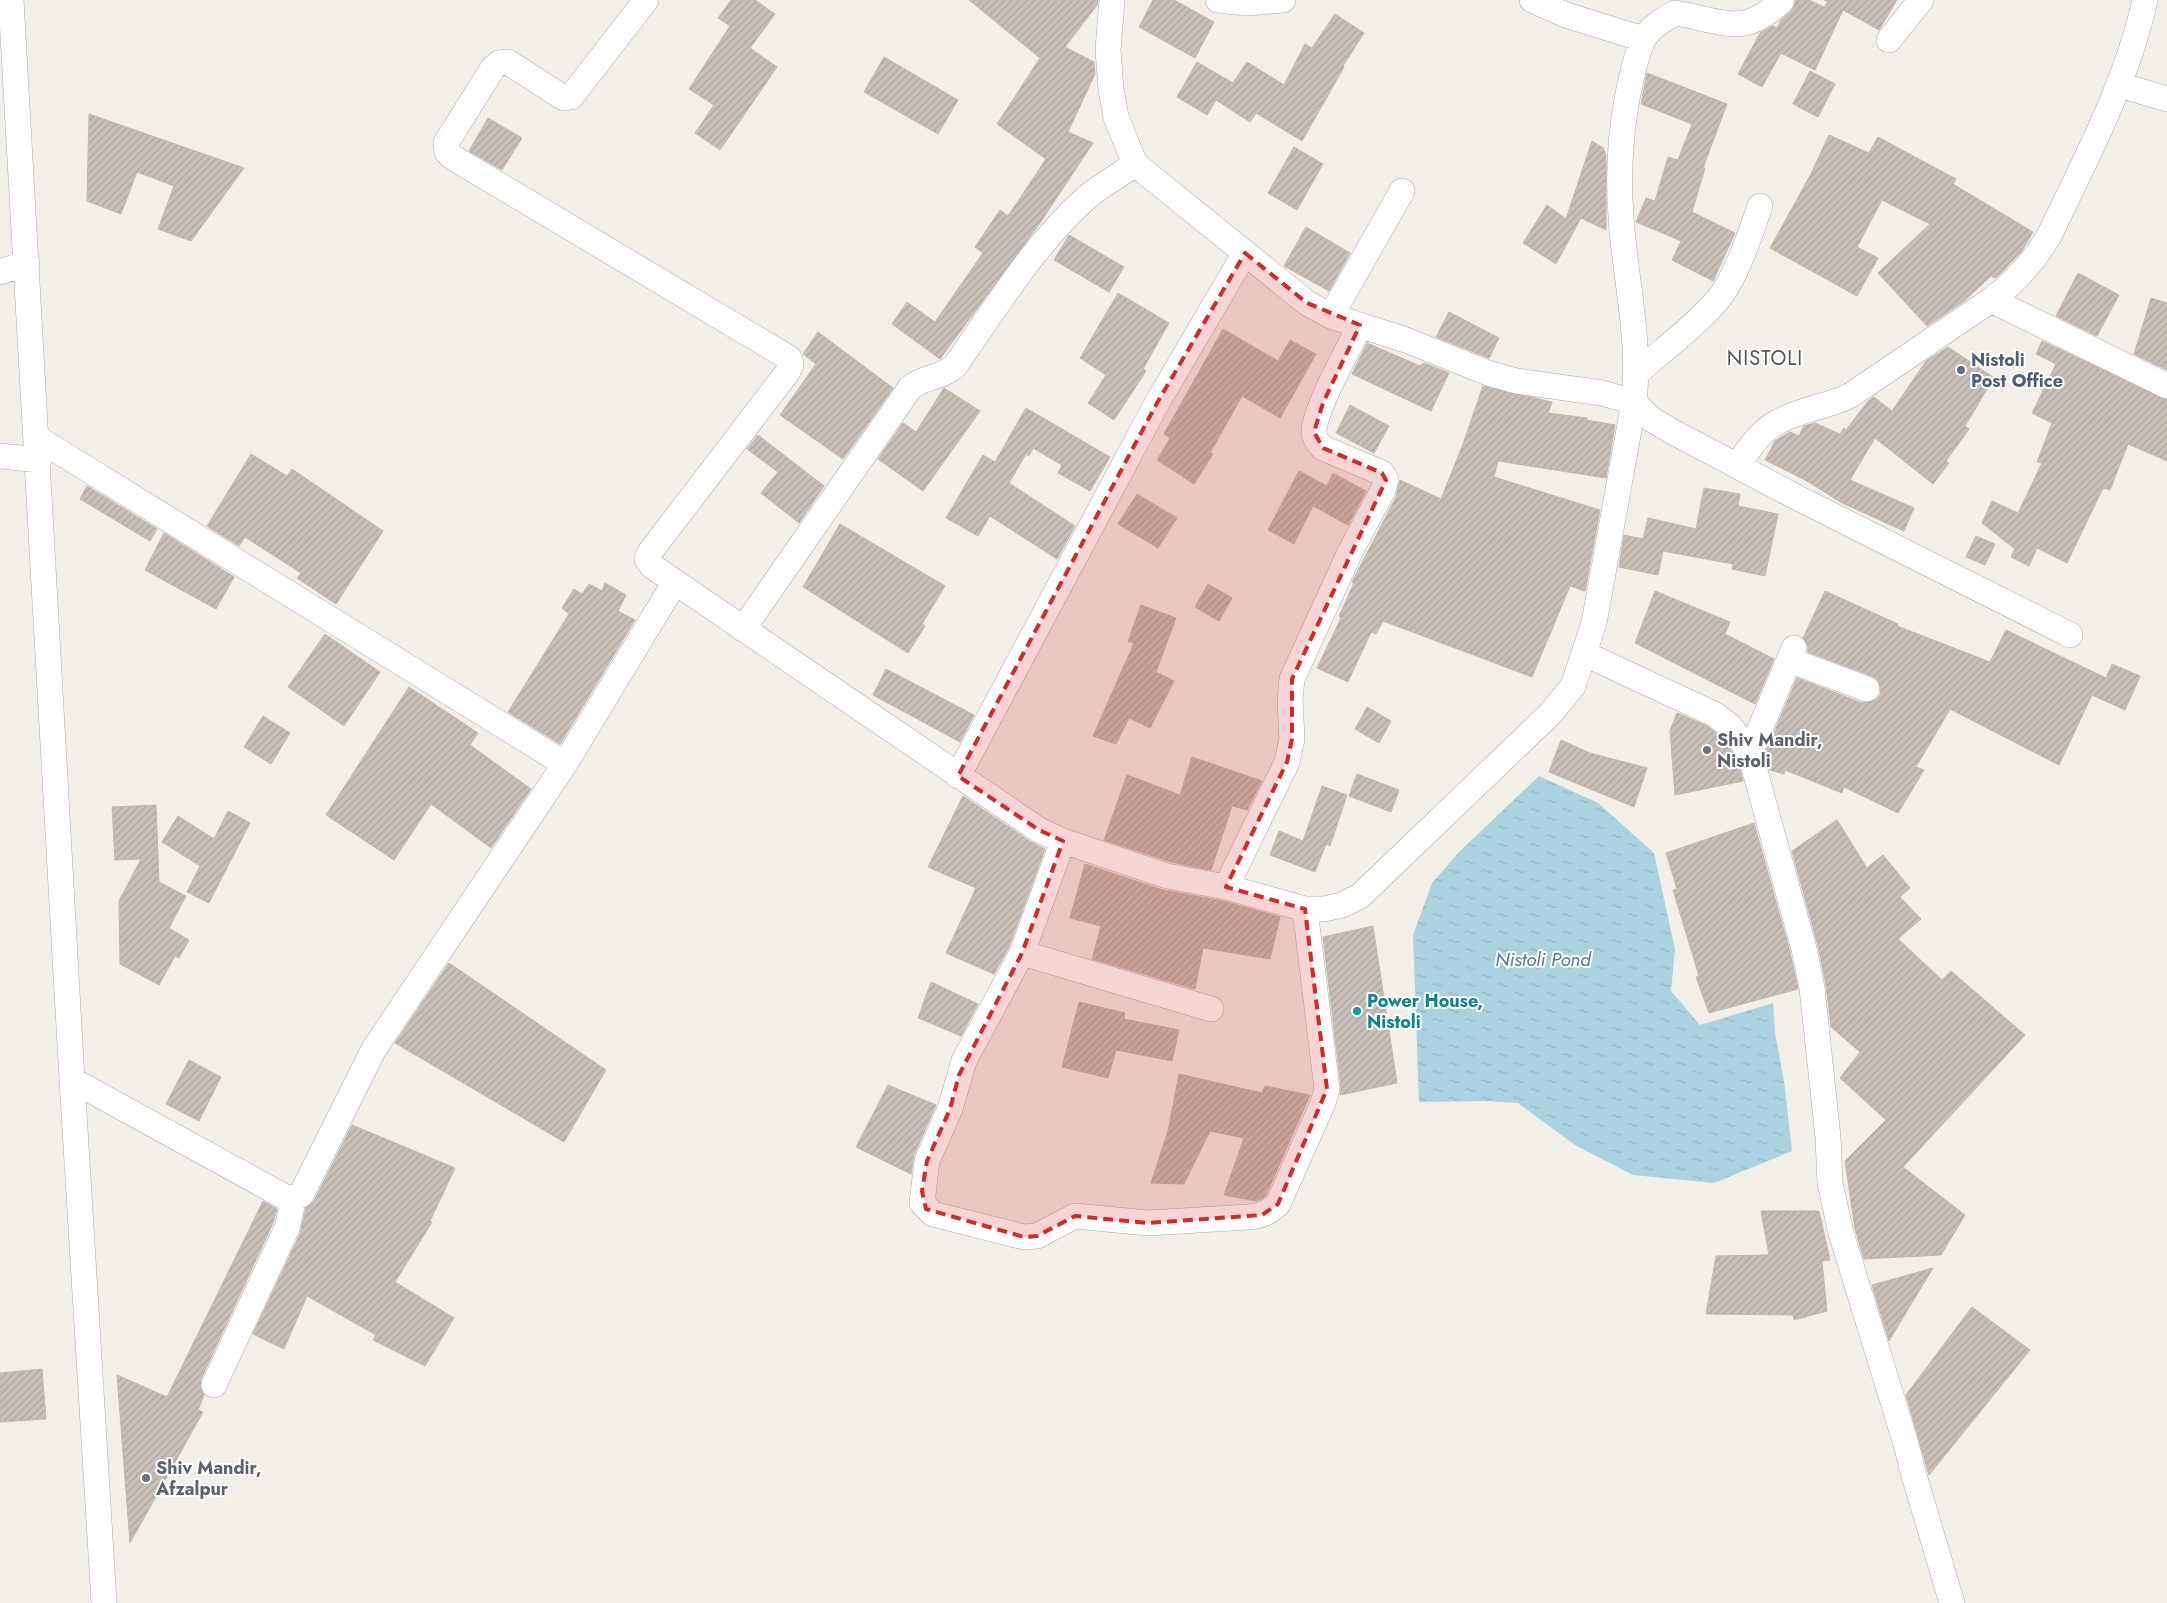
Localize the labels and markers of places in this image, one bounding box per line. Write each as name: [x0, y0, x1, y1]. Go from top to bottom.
place label: Nistoli Post Office: [1971, 347, 2063, 394]
marker: Nistoli Post Office: [1955, 364, 1967, 376]
place label: Shiv Mandir, Nistoli: [1717, 727, 1823, 774]
marker: Shiv Mandir, Nistoli: [1701, 744, 1713, 756]
place label: Power House, Nistoli: [1367, 988, 1483, 1035]
marker: Power House, Nistoli: [1351, 1005, 1363, 1017]
place label: Shiv Mandir, Afzalpur: [155, 1455, 262, 1502]
marker: Shiv Mandir, Afzalpur: [140, 1472, 152, 1484]

